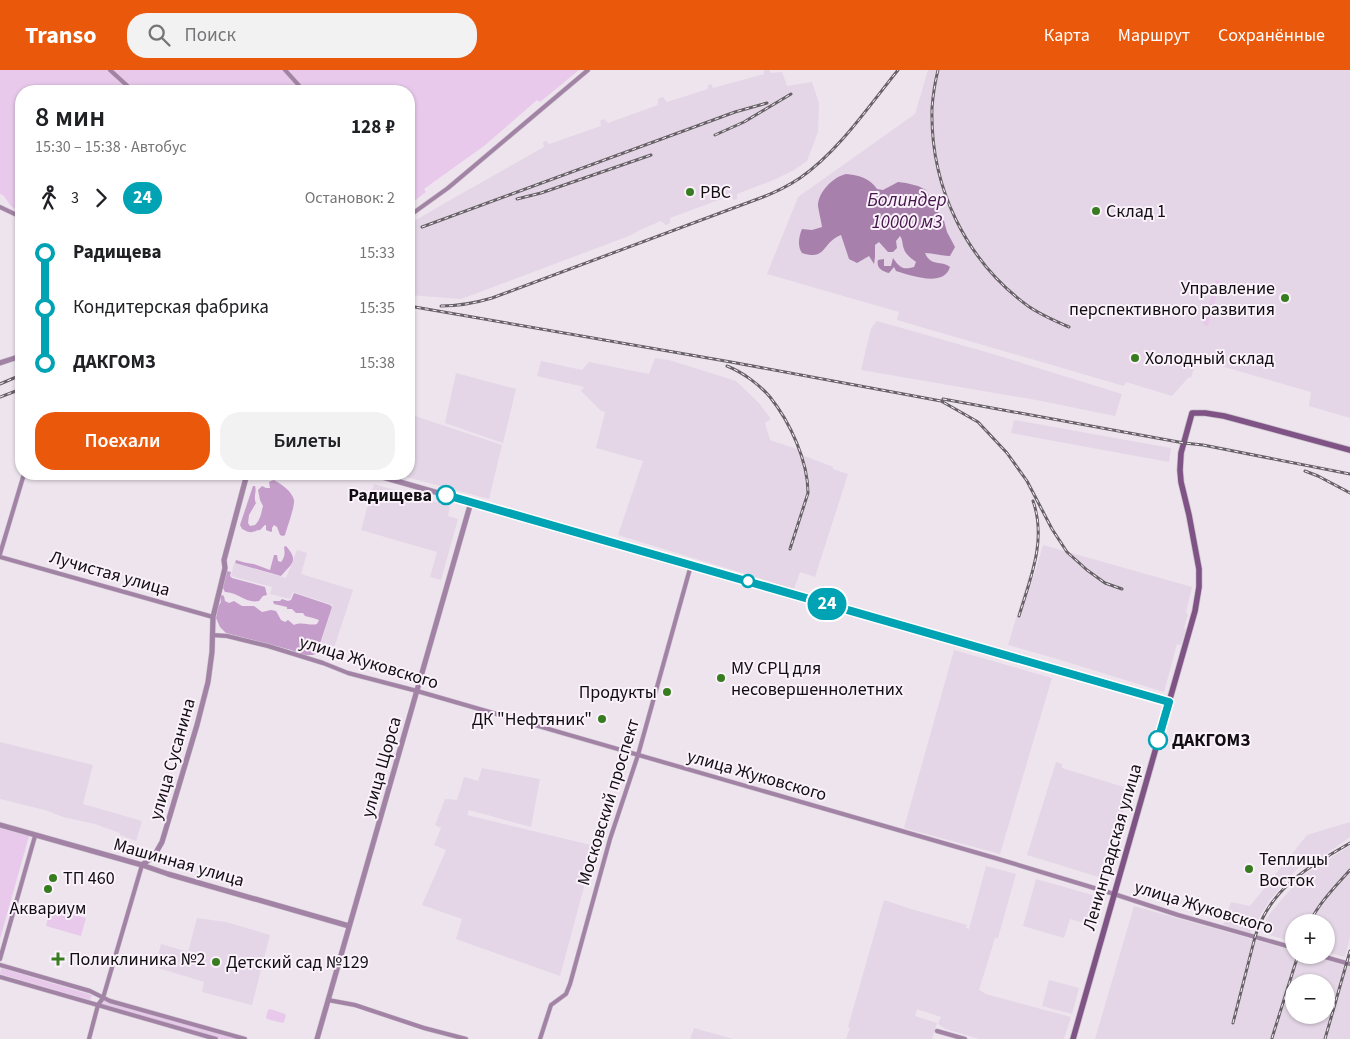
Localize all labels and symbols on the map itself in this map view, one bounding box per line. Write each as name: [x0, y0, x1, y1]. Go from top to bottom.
place label: РВС: [700, 180, 731, 205]
marker: РВС: [684, 186, 696, 198]
water label: Болиндер 10000 м3: [867, 187, 947, 236]
place label: Склад 1: [1106, 199, 1166, 224]
marker: Склад 1: [1090, 205, 1102, 217]
place label: Управление перспективного развития: [1069, 276, 1275, 322]
marker: Управление перспективного развития: [1279, 292, 1291, 304]
place label: Холодный склад: [1145, 346, 1275, 371]
marker: Холодный склад: [1129, 352, 1141, 364]
place label: Радищева: [348, 483, 432, 508]
marker: Радищева: [436, 485, 456, 505]
street label: Лучистая улица: [47, 544, 173, 603]
unlabelled marker: [741, 574, 755, 588]
line badge: 24: [804, 588, 850, 620]
street label: улица Жуковского: [296, 629, 441, 696]
place label: МУ СРЦ для несовершеннолетних: [731, 656, 903, 702]
marker: МУ СРЦ для несовершеннолетних: [715, 672, 727, 684]
place label: Продукты: [579, 680, 657, 705]
marker: Продукты: [661, 686, 673, 698]
street label: улица Сусанина: [143, 695, 202, 823]
place label: ДК "Нефтяник": [472, 707, 592, 732]
marker: ДК "Нефтяник": [596, 713, 608, 725]
street label: улица Щорса: [355, 714, 408, 820]
street label: Московский проспект: [571, 716, 646, 889]
place label: ДАКГОМЗ: [1172, 728, 1250, 753]
marker: ДАКГОМЗ: [1148, 730, 1168, 750]
street label: улица Жуковского: [684, 744, 830, 807]
street label: Ленинградская улица: [1077, 761, 1148, 934]
street label: Машинная улица: [110, 832, 247, 893]
place label: Теплицы Восток: [1259, 847, 1328, 893]
marker: Теплицы Восток: [1243, 863, 1255, 875]
place label: ТП 460: [63, 866, 115, 891]
marker: ТП 460: [47, 872, 59, 884]
street label: улица Жуковского: [1131, 874, 1276, 941]
marker: Аквариум: [42, 883, 54, 895]
place label: Аквариум: [10, 896, 86, 921]
place label: Поликлиника №2: [69, 947, 205, 972]
place label: Детский сад №129: [226, 950, 369, 975]
marker: Поликлиника №2: [51, 952, 65, 966]
marker: Детский сад №129: [210, 956, 222, 968]

